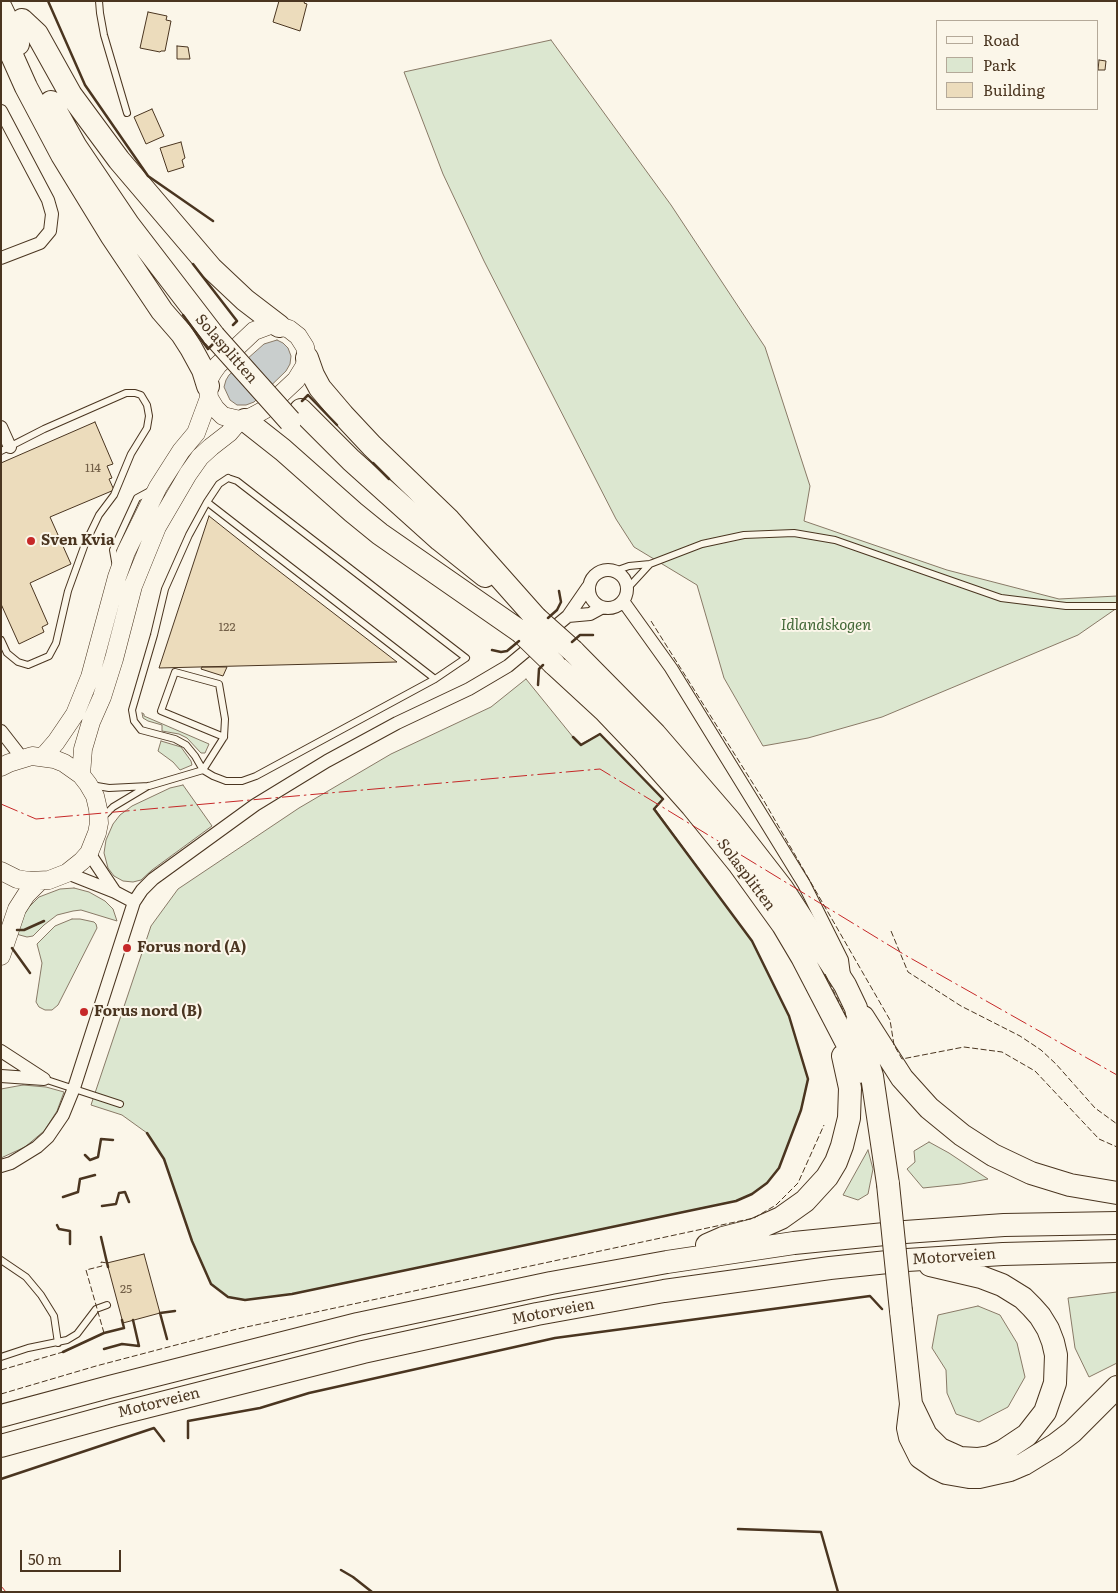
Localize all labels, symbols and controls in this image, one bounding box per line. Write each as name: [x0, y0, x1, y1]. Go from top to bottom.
legend: [936, 20, 1098, 110]
text: Road: [983, 28, 1019, 51]
text: Park: [983, 53, 1016, 76]
text: Building: [983, 78, 1045, 101]
street label: Solasplitten: [191, 311, 261, 387]
house number: 114: [85, 461, 101, 475]
place label: Sven Kvia: [41, 532, 115, 550]
marker: Sven Kvia: [25, 535, 37, 547]
park label: Idlandskogen: [781, 617, 871, 635]
house number: 122: [218, 620, 236, 634]
street label: Solasplitten: [713, 835, 779, 915]
place label: Forus nord (A): [137, 939, 246, 957]
marker: Forus nord (A): [121, 942, 133, 954]
place label: Forus nord (B): [94, 1003, 202, 1021]
marker: Forus nord (B): [78, 1006, 90, 1018]
street label: Motorveien: [912, 1245, 996, 1269]
house number: 25: [120, 1282, 132, 1296]
street label: Motorveien: [510, 1295, 596, 1329]
street label: Motorveien: [116, 1384, 202, 1422]
scale bar: [22, 1540, 124, 1572]
text: 50 m: [28, 1547, 62, 1570]

